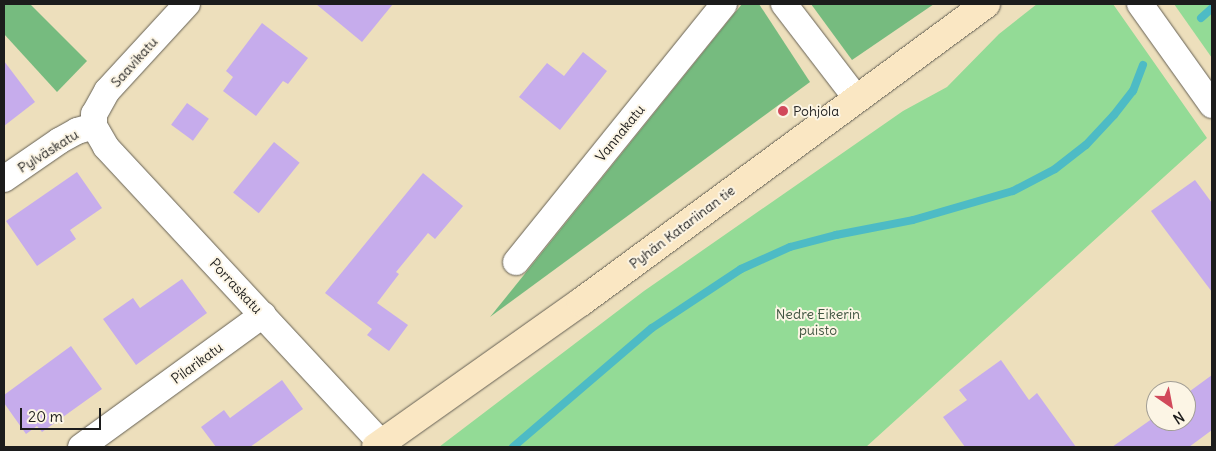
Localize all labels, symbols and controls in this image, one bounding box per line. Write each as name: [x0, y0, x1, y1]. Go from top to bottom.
street label: Saavikatu: [107, 34, 161, 90]
street label: Vannakatu: [592, 101, 648, 165]
place label: Pohjola: [793, 103, 839, 119]
marker: Pohjola: [777, 105, 789, 117]
street label: Pylväskatu: [14, 126, 82, 176]
street label: Pyhän Katariinan tie: [626, 182, 738, 272]
street label: Porraskatu: [206, 255, 266, 317]
park label: Nedre Eikerin puisto: [776, 306, 860, 338]
street label: Pilarikatu: [168, 339, 226, 387]
north arrow: [1146, 381, 1196, 431]
scale bar: [22, 398, 104, 430]
text: 20 m: [28, 407, 63, 426]
text: N: [1170, 408, 1188, 428]

